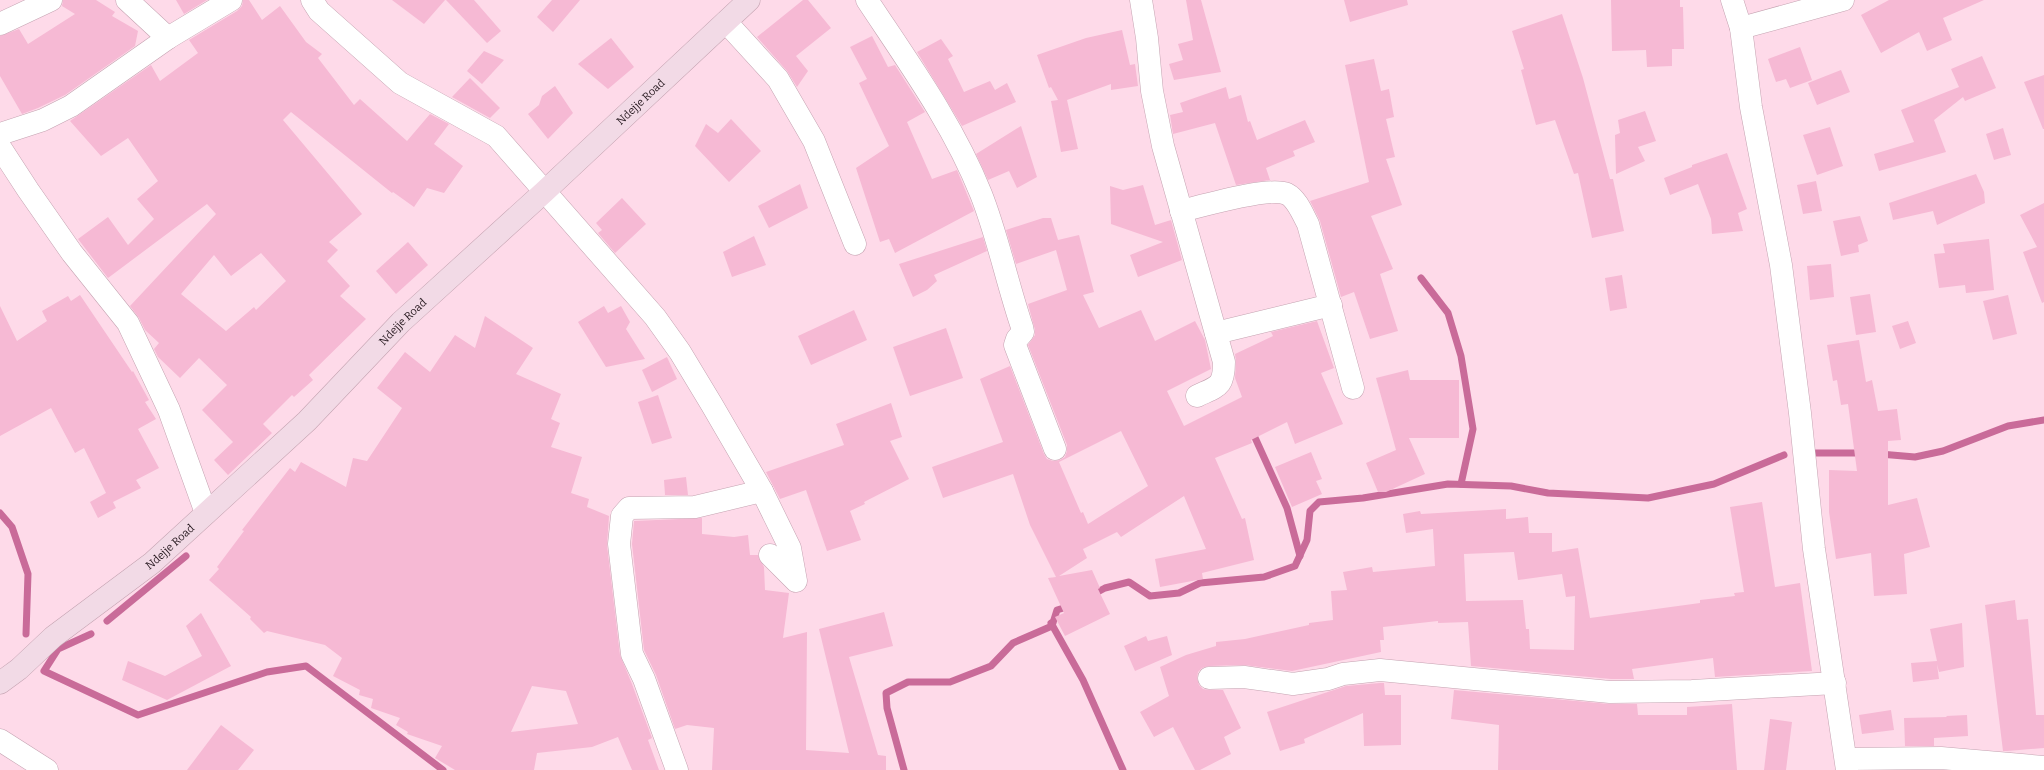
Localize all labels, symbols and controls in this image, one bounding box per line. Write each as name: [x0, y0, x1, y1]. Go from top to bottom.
street label: Ndejje Road: [614, 76, 668, 128]
street label: Ndejje Road: [377, 296, 430, 348]
street label: Ndejje Road: [143, 521, 197, 572]

